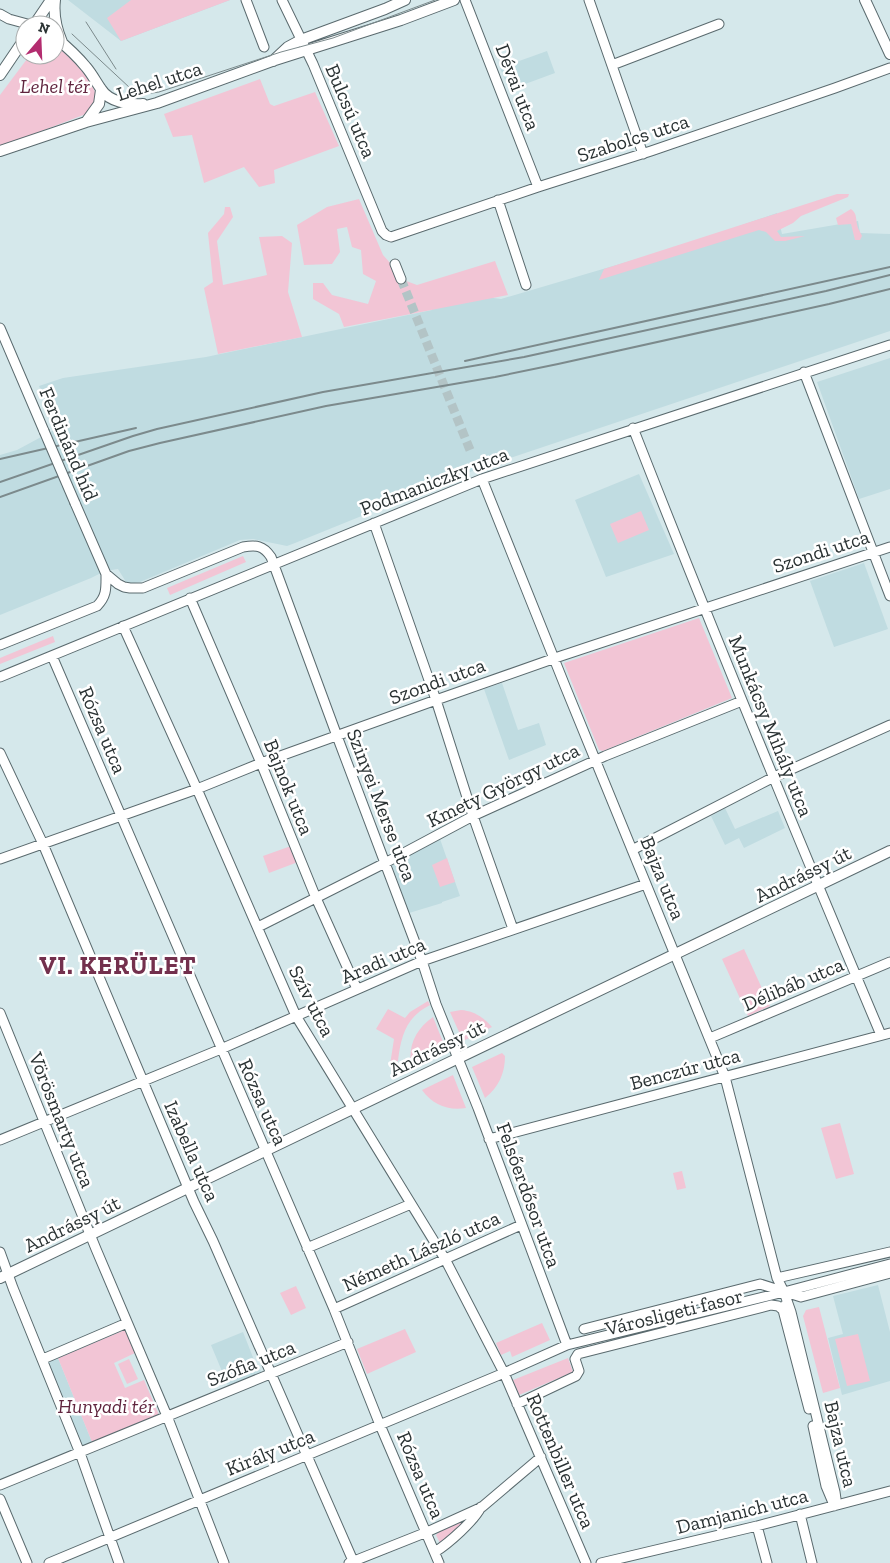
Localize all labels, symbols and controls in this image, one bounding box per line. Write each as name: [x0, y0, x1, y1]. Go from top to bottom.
north arrow: [15, 15, 65, 65]
text: N: [36, 18, 52, 38]
street label: Dévai utca: [491, 40, 546, 134]
street label: Lehel utca: [113, 56, 205, 106]
street label: Bulcsú utca: [320, 60, 382, 162]
park label: Lehel tér: [20, 74, 90, 98]
street label: Szabolcs utca: [574, 109, 692, 167]
street label: Ferdinánd híd: [34, 384, 104, 504]
street label: Podmaniczky utca: [356, 442, 512, 520]
street label: Szondi utca: [770, 524, 873, 578]
street label: Munkácsy Mihály utca: [724, 632, 818, 820]
street label: Szondi utca: [386, 652, 488, 709]
street label: Rózsa utca: [74, 683, 132, 777]
street label: Szinyei Merse utca: [342, 725, 422, 885]
street label: Bajnok utca: [259, 736, 319, 839]
street label: Kmety György utca: [423, 738, 583, 832]
street label: Bajza utca: [635, 833, 691, 924]
street label: Andrássy út: [751, 840, 855, 908]
street label: Aradi utca: [337, 931, 429, 989]
district label: VI. KERÜLET: [39, 950, 197, 980]
street label: Délibáb utca: [739, 952, 847, 1016]
street label: Szív utca: [284, 961, 340, 1041]
street label: Andrássy út: [385, 1014, 489, 1082]
street label: Benczúr utca: [627, 1043, 743, 1095]
street label: Vörösmarty utca: [24, 1048, 100, 1192]
street label: Rózsa utca: [233, 1055, 293, 1149]
street label: Izabella utca: [159, 1097, 225, 1205]
street label: Felsőerdősor utca: [492, 1119, 567, 1271]
street label: Andrássy út: [20, 1190, 124, 1258]
street label: Németh László utca: [339, 1205, 504, 1296]
street label: Városligeti fasor: [602, 1283, 745, 1341]
street label: Szófia utca: [203, 1334, 299, 1392]
street label: Rottenbiller utca: [522, 1390, 600, 1533]
park label: Hunyadi tér: [58, 1394, 154, 1418]
street label: Bajza utca: [819, 1399, 863, 1490]
street label: Király utca: [222, 1423, 318, 1481]
street label: Rózsa utca: [392, 1428, 450, 1522]
street label: Damjanich utca: [674, 1483, 811, 1539]

